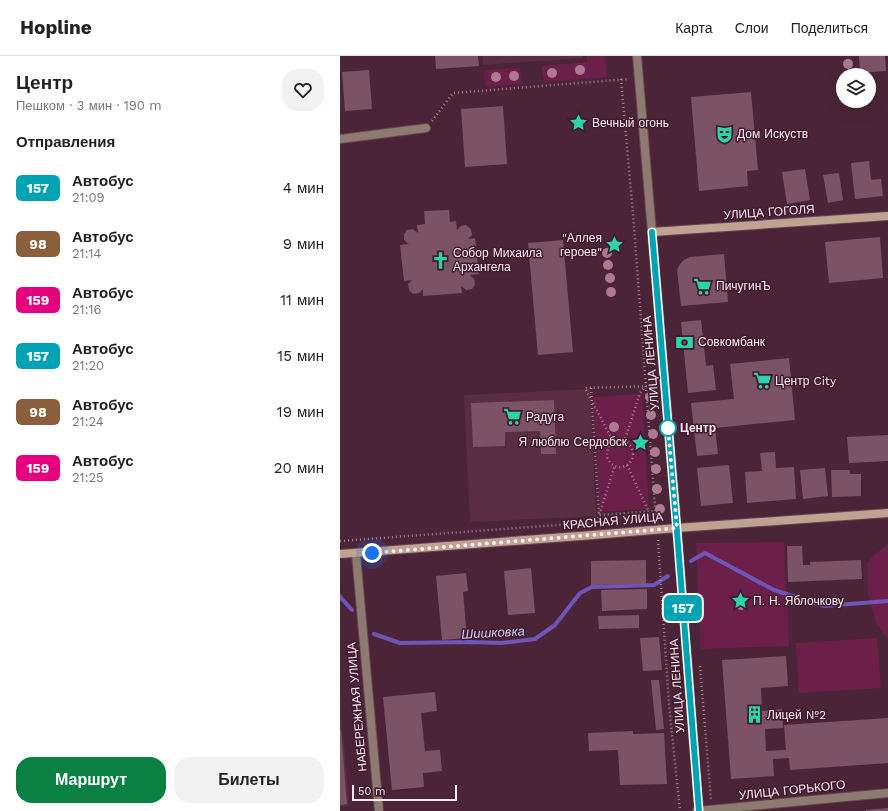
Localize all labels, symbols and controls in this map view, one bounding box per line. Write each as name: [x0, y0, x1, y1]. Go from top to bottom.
text: Hopline: [20, 16, 92, 39]
text: Карта: [675, 20, 713, 36]
text: Слои: [735, 20, 769, 36]
text: Поделиться: [791, 20, 868, 36]
map controls: [836, 68, 876, 108]
button: layers: [836, 68, 876, 108]
button: heart: [282, 69, 324, 111]
text: Центр: [16, 71, 73, 94]
text: Пешком · 3 мин · 190 m: [16, 98, 162, 113]
place icon: Вечный огонь: [569, 113, 589, 133]
place label: Вечный огонь: [592, 116, 669, 130]
theatre icon: Дом Искуств: [714, 124, 734, 144]
place label: Дом Искуств: [737, 127, 808, 141]
text: Отправления: [16, 133, 115, 151]
text: Автобус: [72, 172, 134, 190]
text: 4 мин: [283, 179, 324, 197]
text: 157: [27, 180, 49, 196]
text: 21:09: [72, 190, 105, 205]
street label: УЛИЦА ГОГОЛЯ: [723, 202, 815, 222]
text: Автобус: [72, 228, 134, 246]
place label: "Аллея героев": [560, 231, 602, 259]
text: 9 мин: [283, 235, 324, 253]
place icon: "Аллея героев": [605, 235, 625, 255]
text: 98: [29, 236, 47, 252]
text: 21:14: [72, 246, 102, 261]
place label: Собор Михаила Архангела: [453, 246, 543, 274]
church icon: Собор Михаила Архангела: [430, 250, 450, 270]
supermarket icon: ПичугинЪ: [693, 276, 713, 296]
place label: ПичугинЪ: [716, 279, 771, 293]
text: Автобус: [72, 284, 134, 302]
text: 11 мин: [280, 291, 324, 309]
text: 159: [27, 292, 49, 308]
text: 21:16: [72, 302, 101, 317]
street label: УЛИЦА ЛЕНИНА: [640, 315, 662, 411]
bank icon: Совкомбанк: [675, 332, 695, 352]
place label: Совкомбанк: [698, 335, 766, 349]
text: Автобус: [72, 340, 134, 358]
text: 15 мин: [277, 347, 324, 365]
text: 157: [27, 348, 49, 364]
text: 21:20: [72, 358, 104, 373]
supermarket icon: Центр City: [752, 371, 772, 391]
place label: Центр City: [775, 374, 837, 388]
text: Автобус: [72, 396, 134, 414]
text: 19 мин: [277, 403, 324, 421]
text: 98: [29, 404, 47, 420]
supermarket icon: Радуга: [503, 407, 523, 427]
place label: Радуга: [526, 410, 564, 424]
text: 21:24: [72, 414, 104, 429]
marker: Центр: [659, 419, 677, 437]
place label: Центр: [680, 421, 716, 435]
place icon: Я люблю Сердобск: [630, 432, 650, 452]
place label: Я люблю Сердобск: [518, 435, 628, 449]
text: Автобус: [72, 452, 134, 470]
text: 20 мин: [274, 459, 324, 477]
text: 159: [27, 460, 49, 476]
text: 21:25: [72, 470, 104, 485]
street label: КРАСНАЯ УЛИЦА: [562, 510, 664, 532]
your location: [362, 543, 382, 563]
place icon: П. Н. Яблочкову: [730, 591, 750, 611]
place label: П. Н. Яблочкову: [753, 594, 844, 608]
line badge: 157: [660, 595, 706, 621]
text: 157: [672, 600, 694, 616]
water label: Шишковка: [461, 623, 525, 642]
street label: УЛИЦА ЛЕНИНА: [667, 638, 687, 734]
street label: НАБЕРЕЖНАЯ УЛИЦА: [344, 642, 370, 772]
building icon: Лицей №2: [744, 705, 764, 725]
place label: Лицей №2: [767, 708, 826, 722]
button: Маршрут: [16, 757, 166, 803]
button: Билеты: [174, 757, 324, 803]
street label: УЛИЦА ГОРЬКОГО: [738, 777, 846, 803]
scale bar: [352, 783, 457, 802]
text: 50 m: [358, 785, 385, 798]

